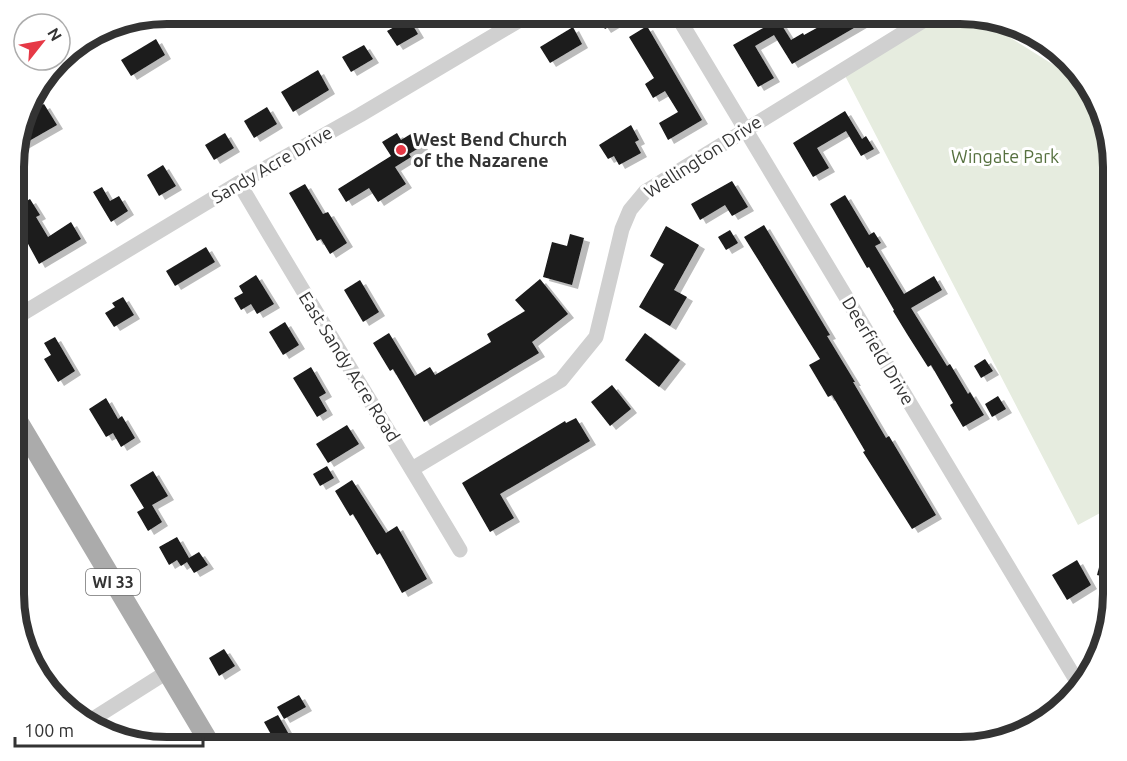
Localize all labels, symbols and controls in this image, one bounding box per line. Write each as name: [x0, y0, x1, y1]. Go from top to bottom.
north arrow: [12, 12, 72, 72]
text: N: [44, 25, 66, 44]
street label: Wellington Drive: [640, 111, 765, 201]
street label: Sandy Acre Drive: [208, 122, 335, 207]
place label: West Bend Church of the Nazarene: [413, 129, 567, 170]
marker: West Bend Church of the Nazarene: [394, 143, 408, 157]
park label: Wingate Park: [951, 146, 1059, 166]
street label: East Sandy Acre Road: [296, 288, 404, 445]
street label: Deerfield Drive: [839, 293, 919, 408]
road number: WI 33: [86, 569, 140, 595]
scale bar: [15, 710, 202, 748]
text: 100 m: [24, 720, 74, 740]

